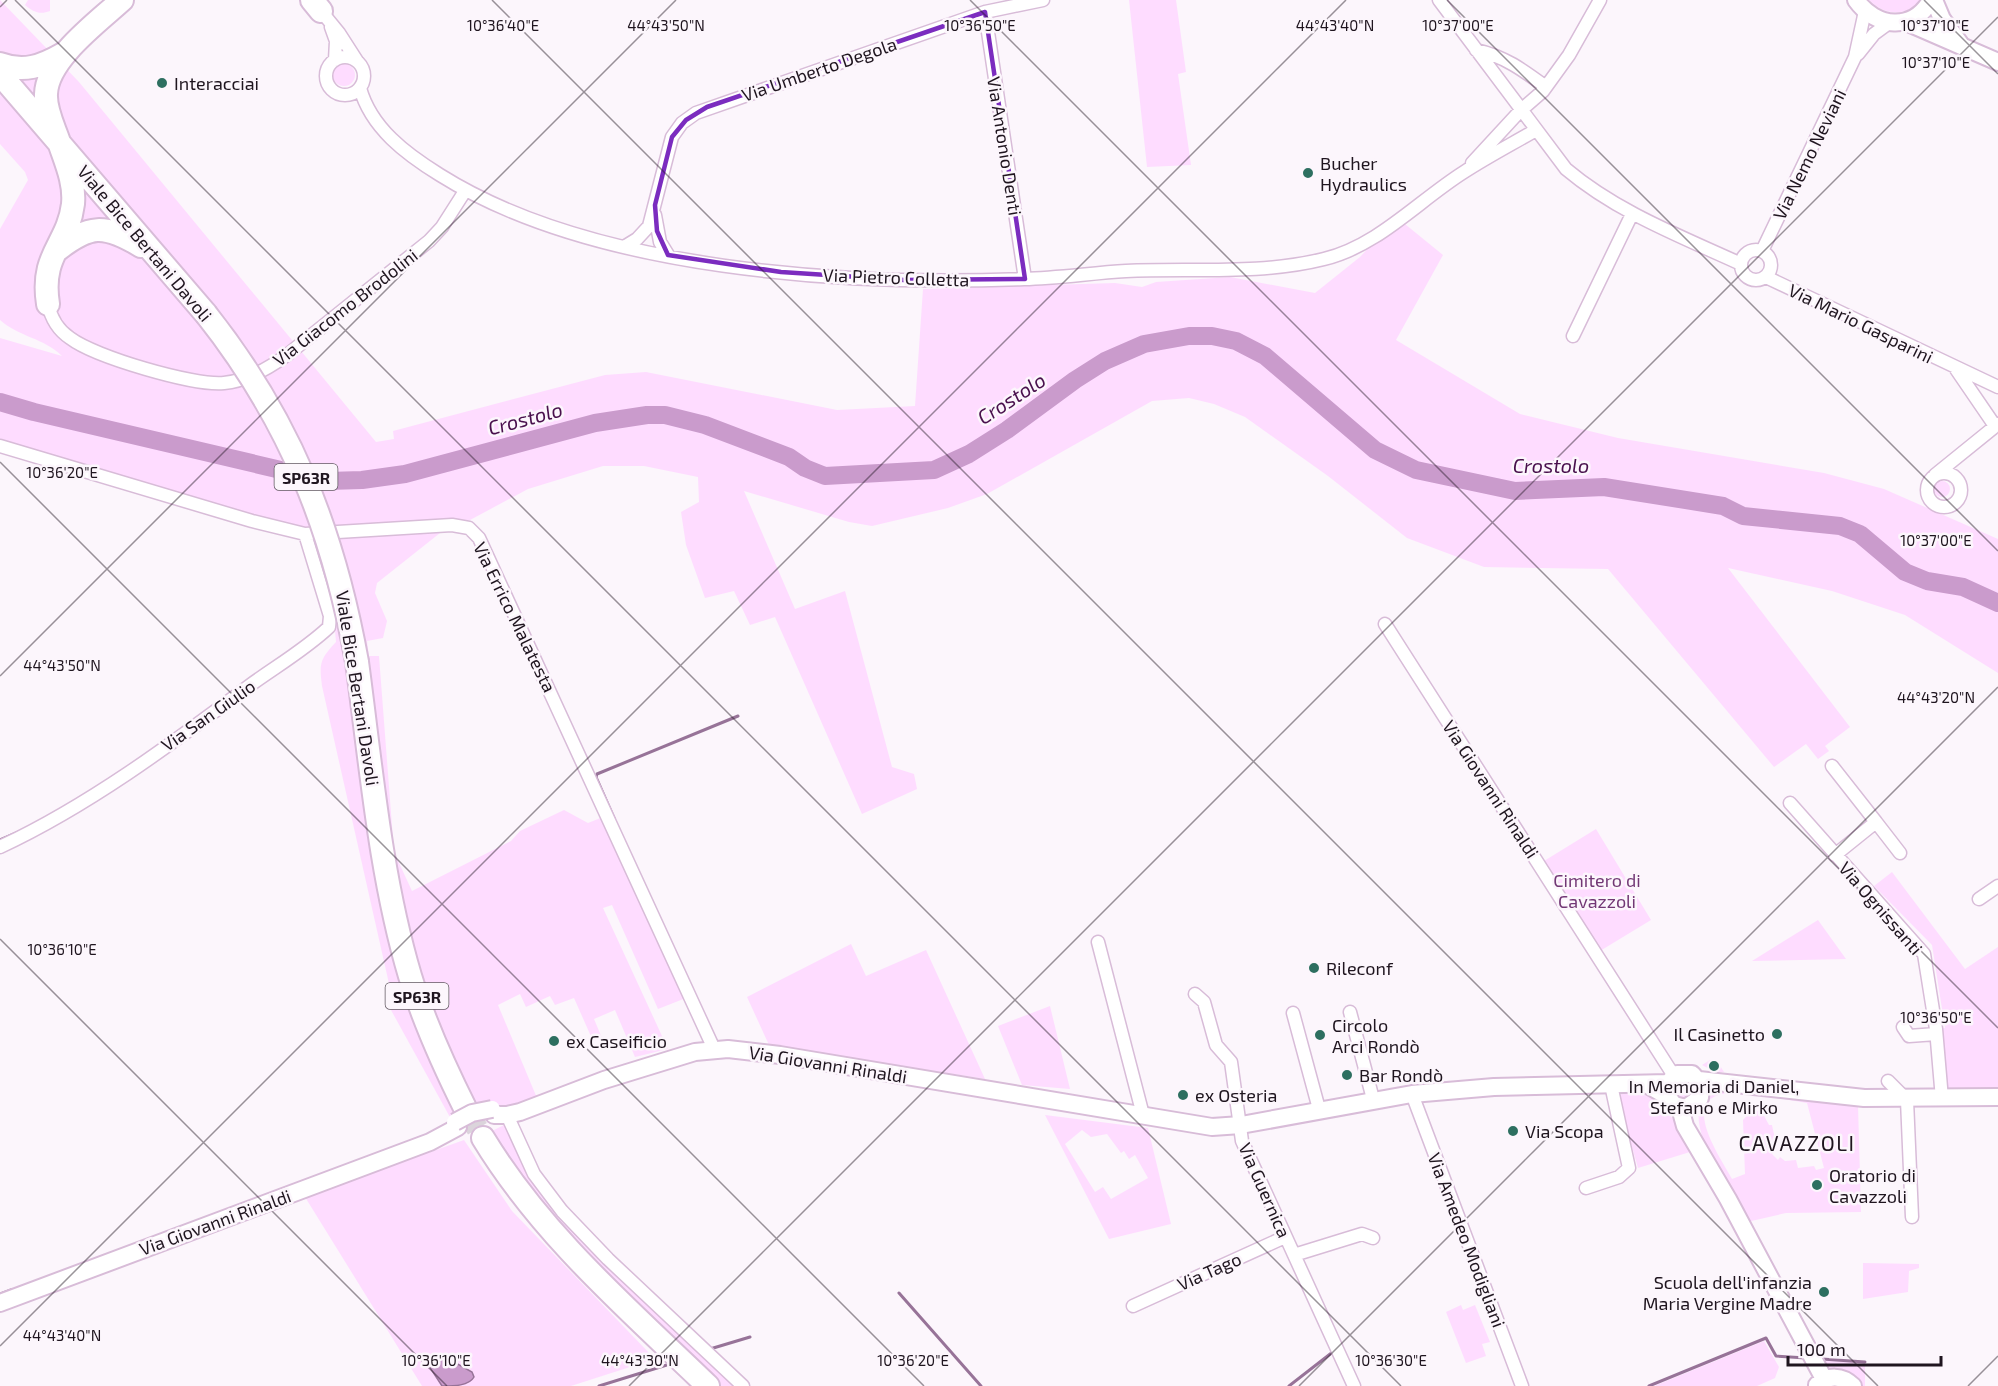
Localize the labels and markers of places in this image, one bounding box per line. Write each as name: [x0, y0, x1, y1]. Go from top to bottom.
place label: Interacciai: [174, 72, 259, 94]
marker: Interacciai: [155, 76, 169, 90]
place label: Bucher Hydraulics: [1320, 152, 1407, 195]
marker: Bucher Hydraulics: [1301, 166, 1315, 180]
place label: Rileconf: [1326, 957, 1394, 979]
marker: Rileconf: [1307, 961, 1321, 975]
place label: Circolo Arci Rondò: [1332, 1014, 1420, 1057]
place label: Il Casinetto: [1674, 1023, 1765, 1045]
marker: Il Casinetto: [1770, 1027, 1784, 1041]
marker: Circolo Arci Rondò: [1313, 1028, 1327, 1042]
place label: ex Caseificio: [566, 1030, 667, 1052]
marker: ex Caseificio: [547, 1034, 561, 1048]
marker: In Memoria di Daniel, Stefano e Mirko: [1707, 1059, 1721, 1073]
place label: Bar Rondò: [1359, 1064, 1443, 1086]
marker: Bar Rondò: [1340, 1068, 1354, 1082]
place label: In Memoria di Daniel, Stefano e Mirko: [1629, 1075, 1799, 1118]
place label: ex Osteria: [1195, 1084, 1277, 1106]
marker: ex Osteria: [1176, 1088, 1190, 1102]
place label: Via Scopa: [1525, 1120, 1604, 1142]
marker: Via Scopa: [1506, 1124, 1520, 1138]
place label: Oratorio di Cavazzoli: [1829, 1164, 1916, 1207]
marker: Oratorio di Cavazzoli: [1810, 1178, 1824, 1192]
place label: Scuola dell'infanzia Maria Vergine Madre: [1643, 1271, 1812, 1314]
marker: Scuola dell'infanzia Maria Vergine Madre: [1817, 1285, 1831, 1299]

